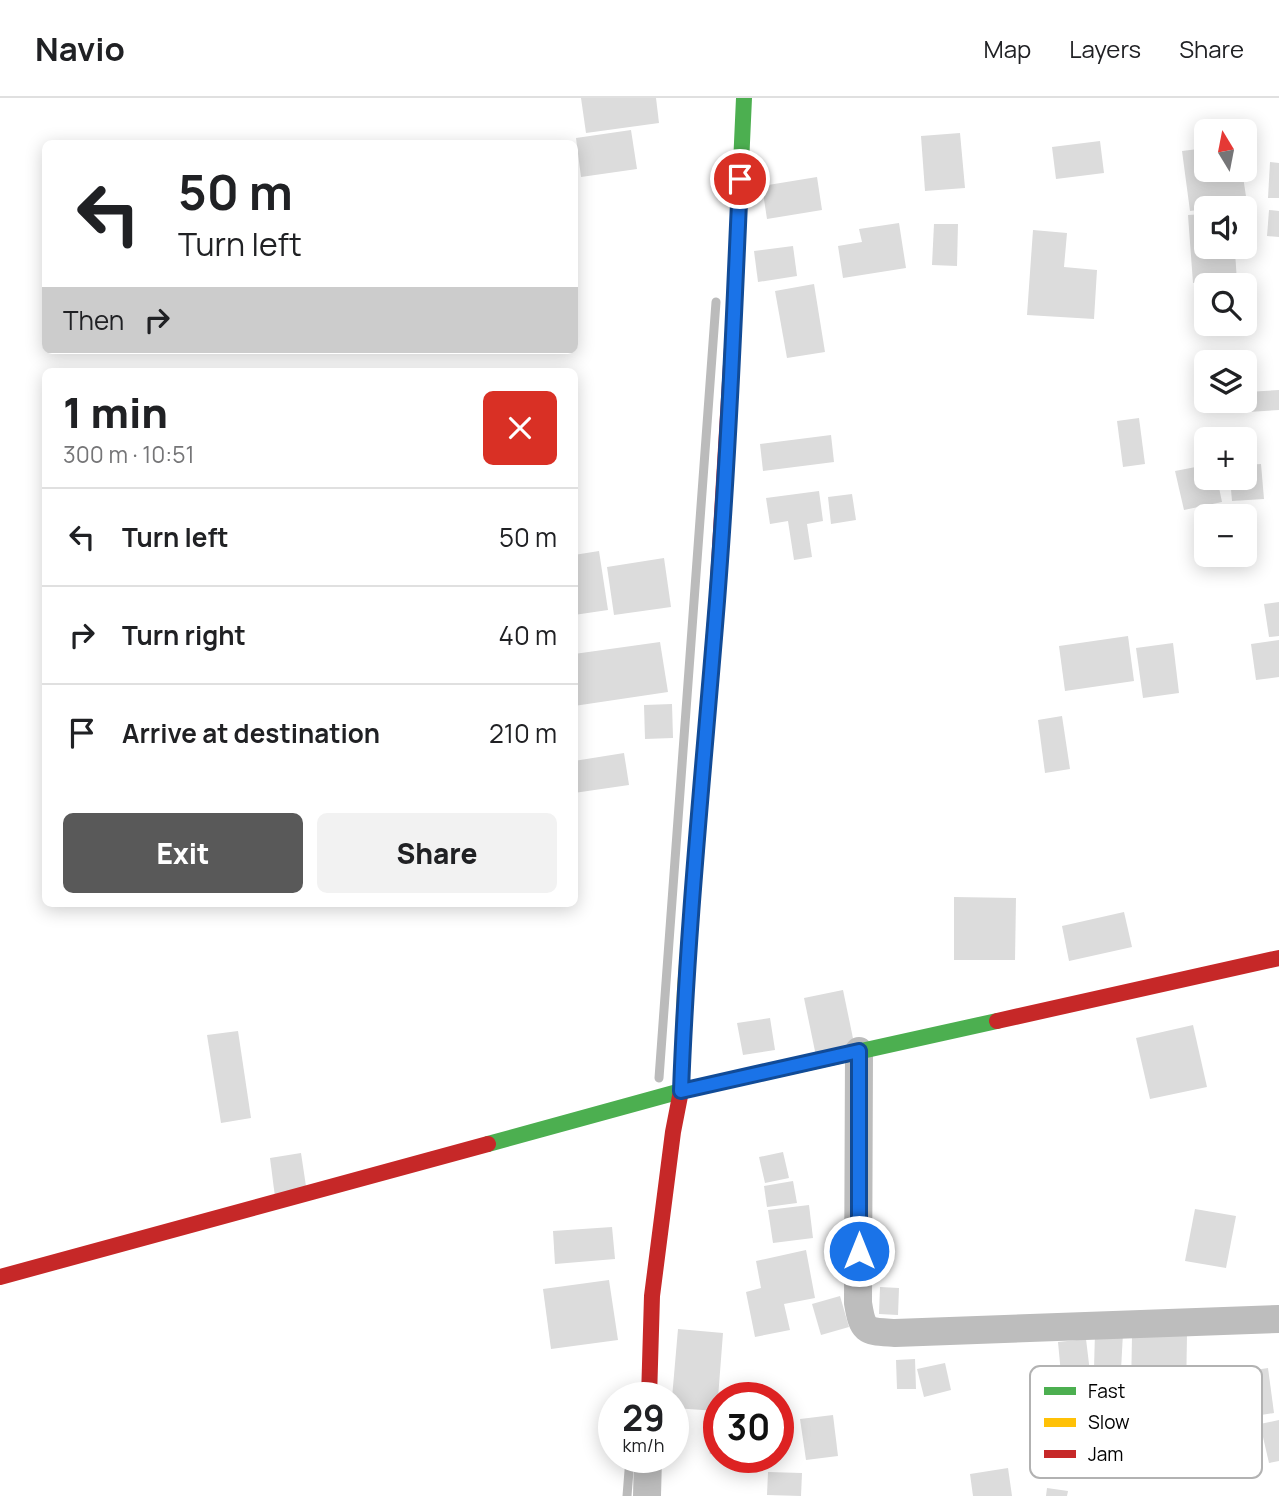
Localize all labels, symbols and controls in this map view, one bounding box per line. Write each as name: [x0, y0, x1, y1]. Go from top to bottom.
text: Navio: [35, 26, 125, 71]
text: Map: [984, 32, 1031, 65]
text: Layers: [1069, 32, 1141, 65]
text: Share: [1179, 32, 1244, 65]
north arrow: [1194, 119, 1256, 182]
map controls: [1194, 119, 1257, 567]
pin: [710, 149, 770, 209]
text: 50 m: [178, 158, 293, 225]
icon: arrive: [721, 160, 759, 198]
icon: left: [63, 168, 154, 259]
button: sound: [1194, 196, 1257, 259]
text: Turn left: [178, 222, 302, 266]
button: search: [1194, 273, 1257, 336]
icon: right: [138, 301, 176, 339]
text: Then: [63, 302, 124, 338]
button: layers: [1194, 350, 1257, 413]
text: 1 min: [63, 383, 168, 441]
button: close: [483, 391, 557, 465]
button: +: [1194, 427, 1257, 490]
text: 300 m · 10:51: [63, 438, 194, 470]
button: −: [1194, 504, 1257, 567]
icon: left: [63, 518, 101, 556]
text: Turn left: [122, 519, 229, 555]
text: 50 m: [499, 519, 557, 555]
icon: right: [63, 616, 101, 654]
text: Turn right: [122, 617, 246, 653]
text: 40 m: [499, 617, 557, 653]
icon: arrive: [63, 714, 101, 752]
text: Arrive at destination: [122, 715, 380, 751]
text: 210 m: [489, 715, 557, 751]
button: Exit: [63, 813, 303, 893]
button: Share: [317, 813, 557, 893]
position arrow: [822, 1214, 896, 1288]
legend: [1030, 1366, 1262, 1478]
text: Fast: [1088, 1378, 1125, 1404]
speed limit sign: 30: [703, 1382, 794, 1473]
text: 29: [622, 1394, 665, 1442]
text: Slow: [1088, 1409, 1130, 1435]
text: km/h: [623, 1433, 664, 1457]
text: Jam: [1088, 1441, 1123, 1467]

